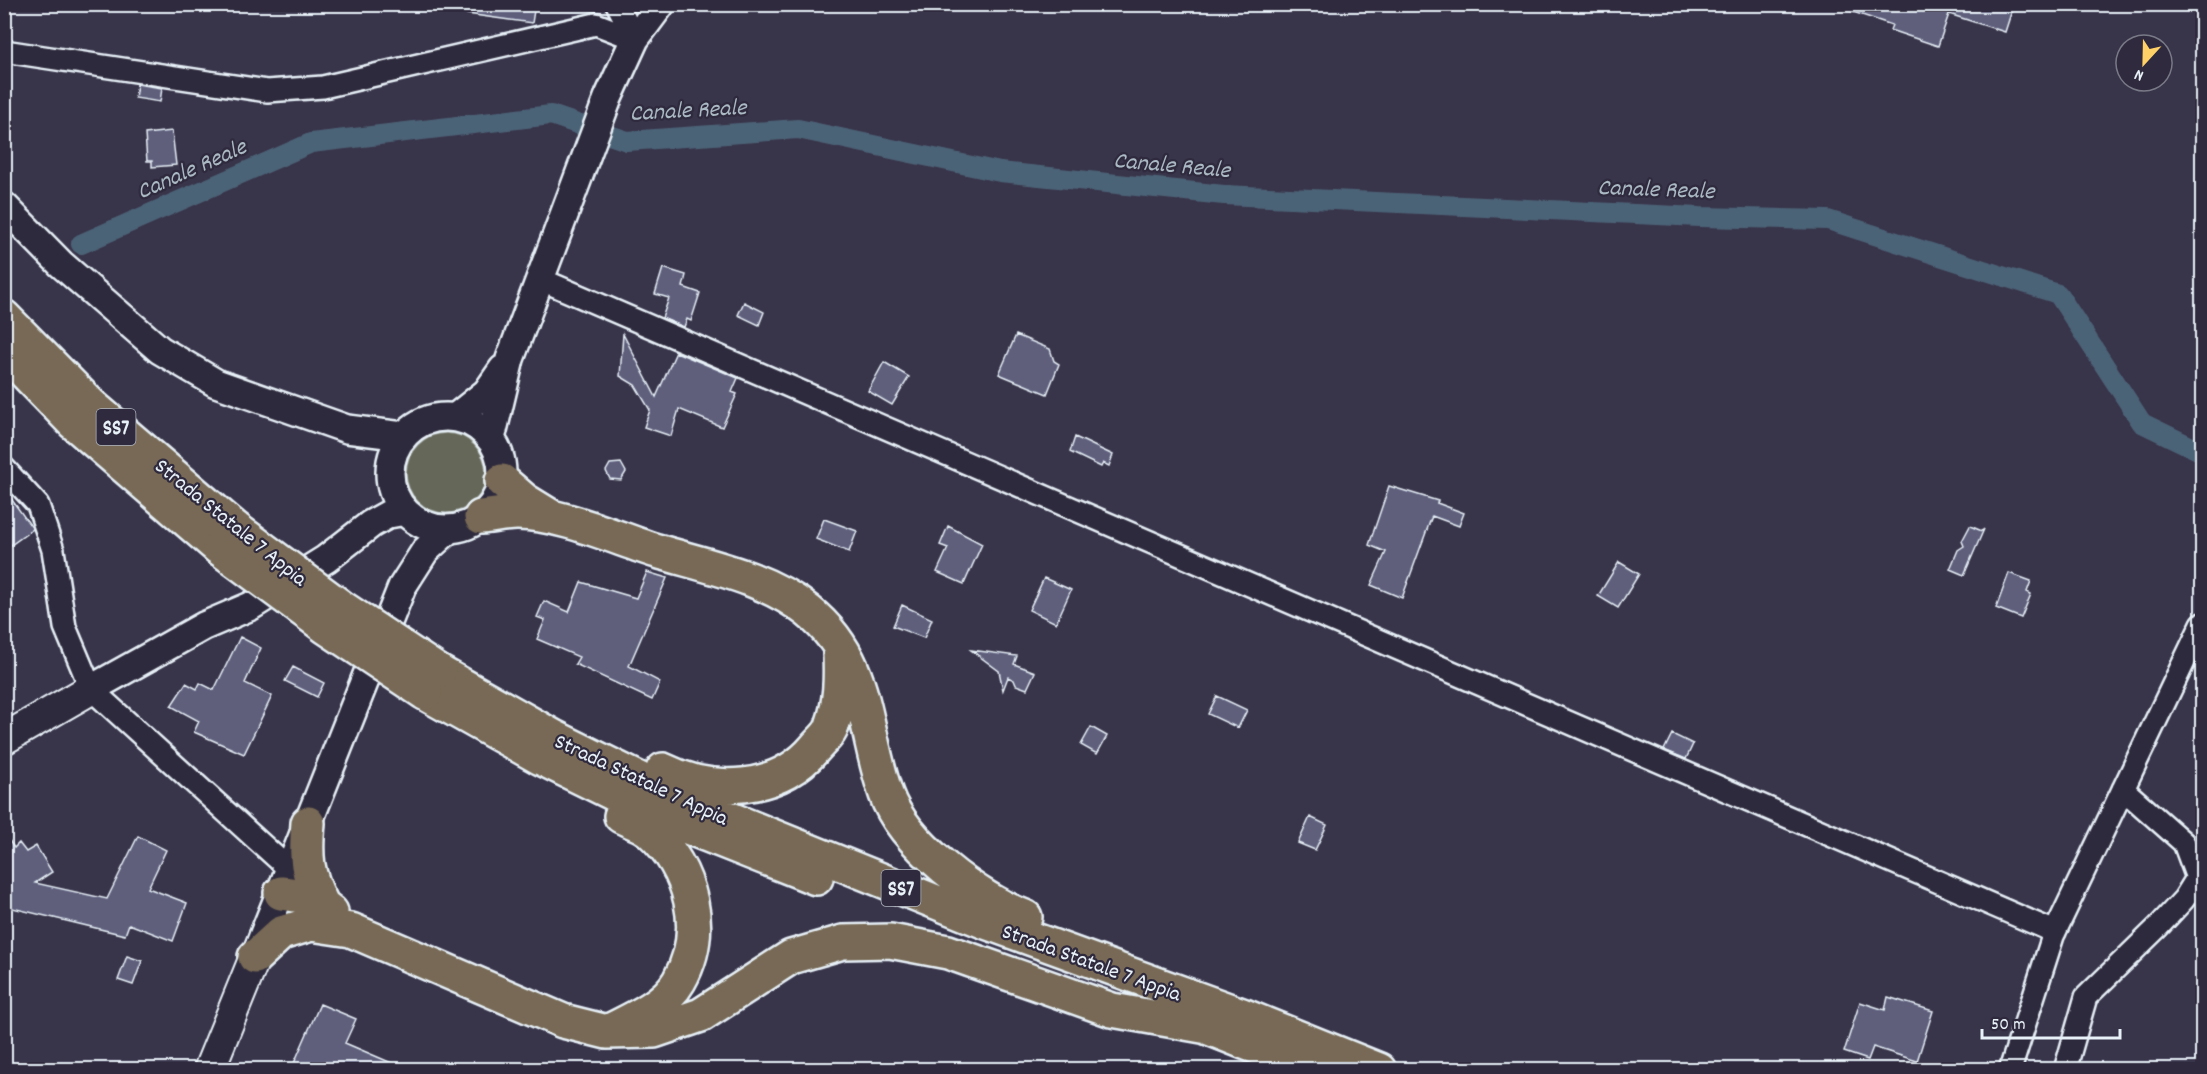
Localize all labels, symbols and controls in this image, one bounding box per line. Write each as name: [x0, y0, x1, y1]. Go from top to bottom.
north arrow: [2114, 33, 2174, 93]
text: N: [2131, 62, 2147, 87]
water label: Canale Reale: [629, 92, 749, 132]
water label: Canale Reale: [132, 131, 254, 210]
water label: Canale Reale: [1112, 145, 1233, 189]
water label: Canale Reale: [1597, 172, 1716, 210]
road number: SS7: [96, 409, 136, 445]
street label: Strada Statale 7 Appia: [147, 452, 313, 596]
street label: Strada Statale 7 Appia: [549, 727, 733, 835]
road number: SS7: [882, 870, 920, 906]
street label: Strada Statale 7 Appia: [997, 917, 1185, 1011]
scale bar: [1982, 1002, 2120, 1040]
text: 50 m: [1991, 1013, 2026, 1038]

